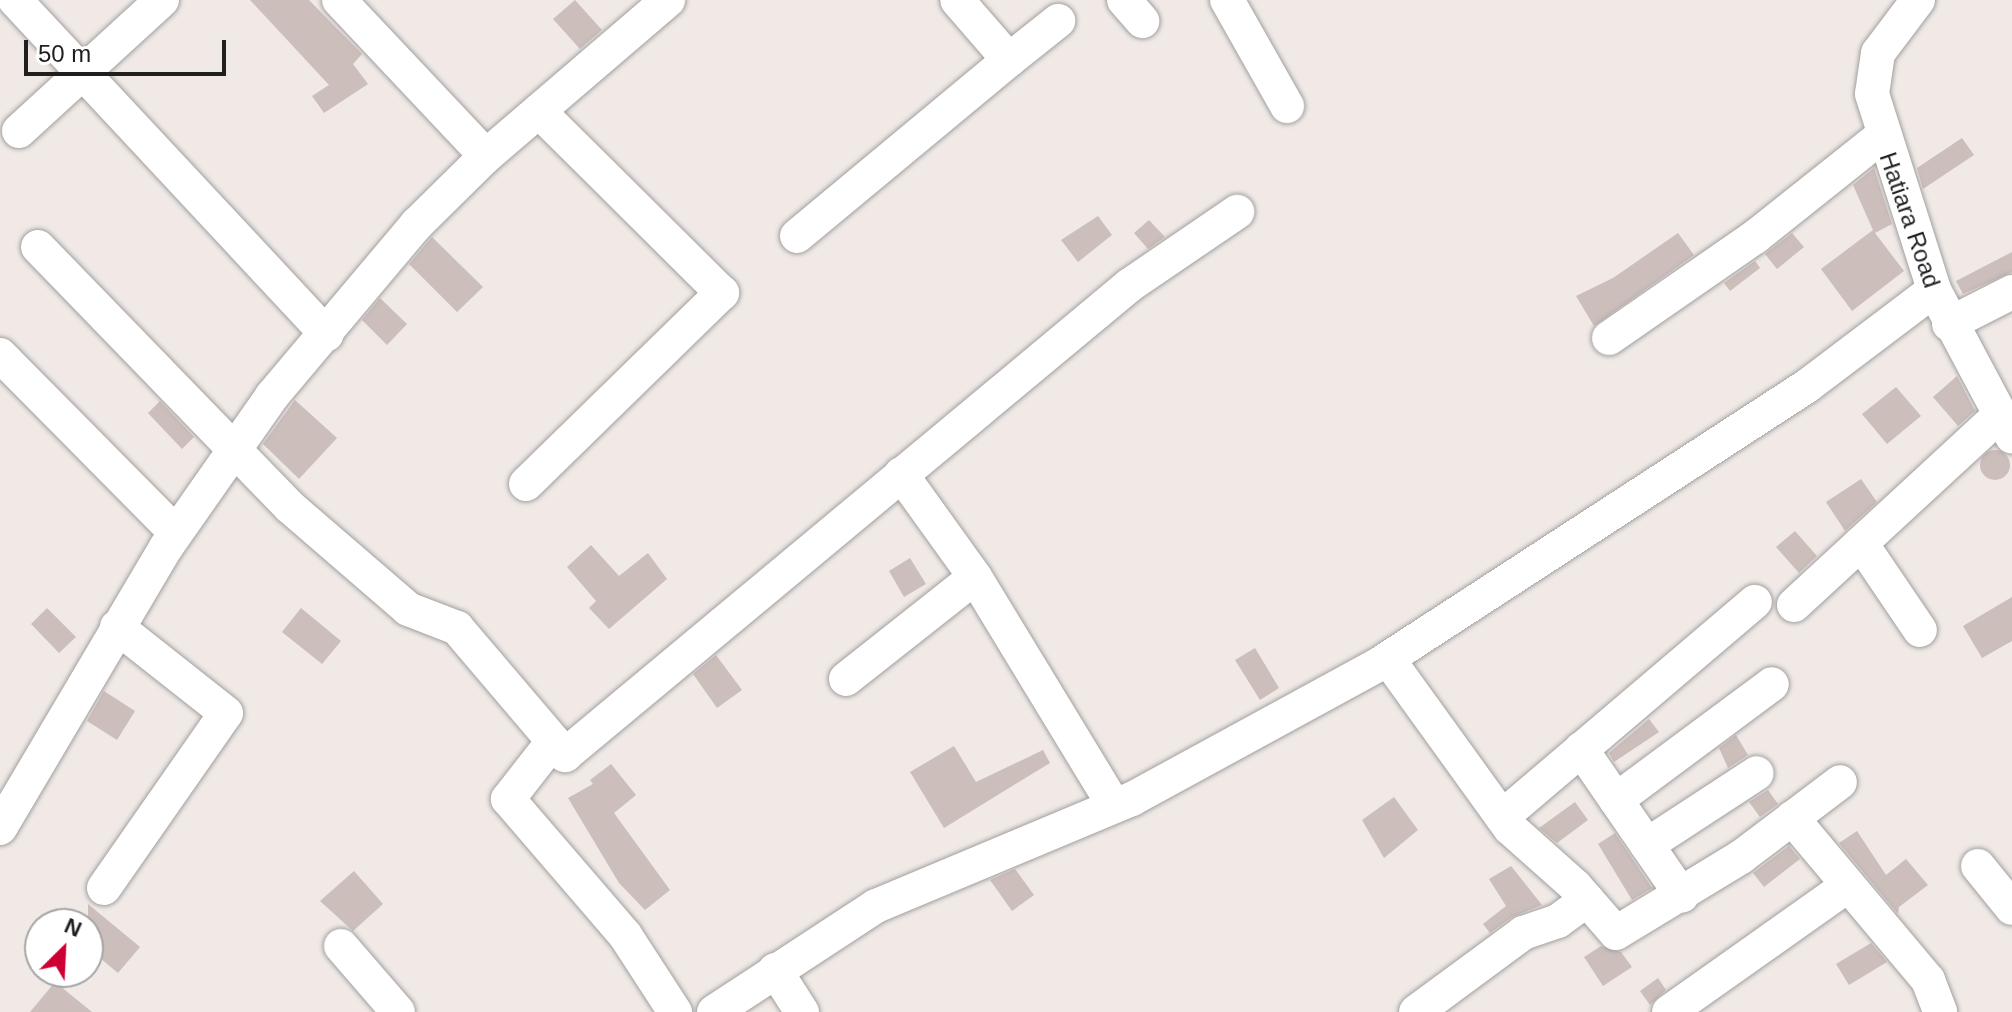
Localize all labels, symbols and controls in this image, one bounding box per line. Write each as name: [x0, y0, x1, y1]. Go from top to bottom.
scale bar: [28, 24, 230, 74]
text: 50 m: [38, 40, 91, 67]
street label: Hatiara Road: [1873, 148, 1947, 292]
north arrow: [24, 908, 104, 988]
text: N: [61, 913, 85, 942]

